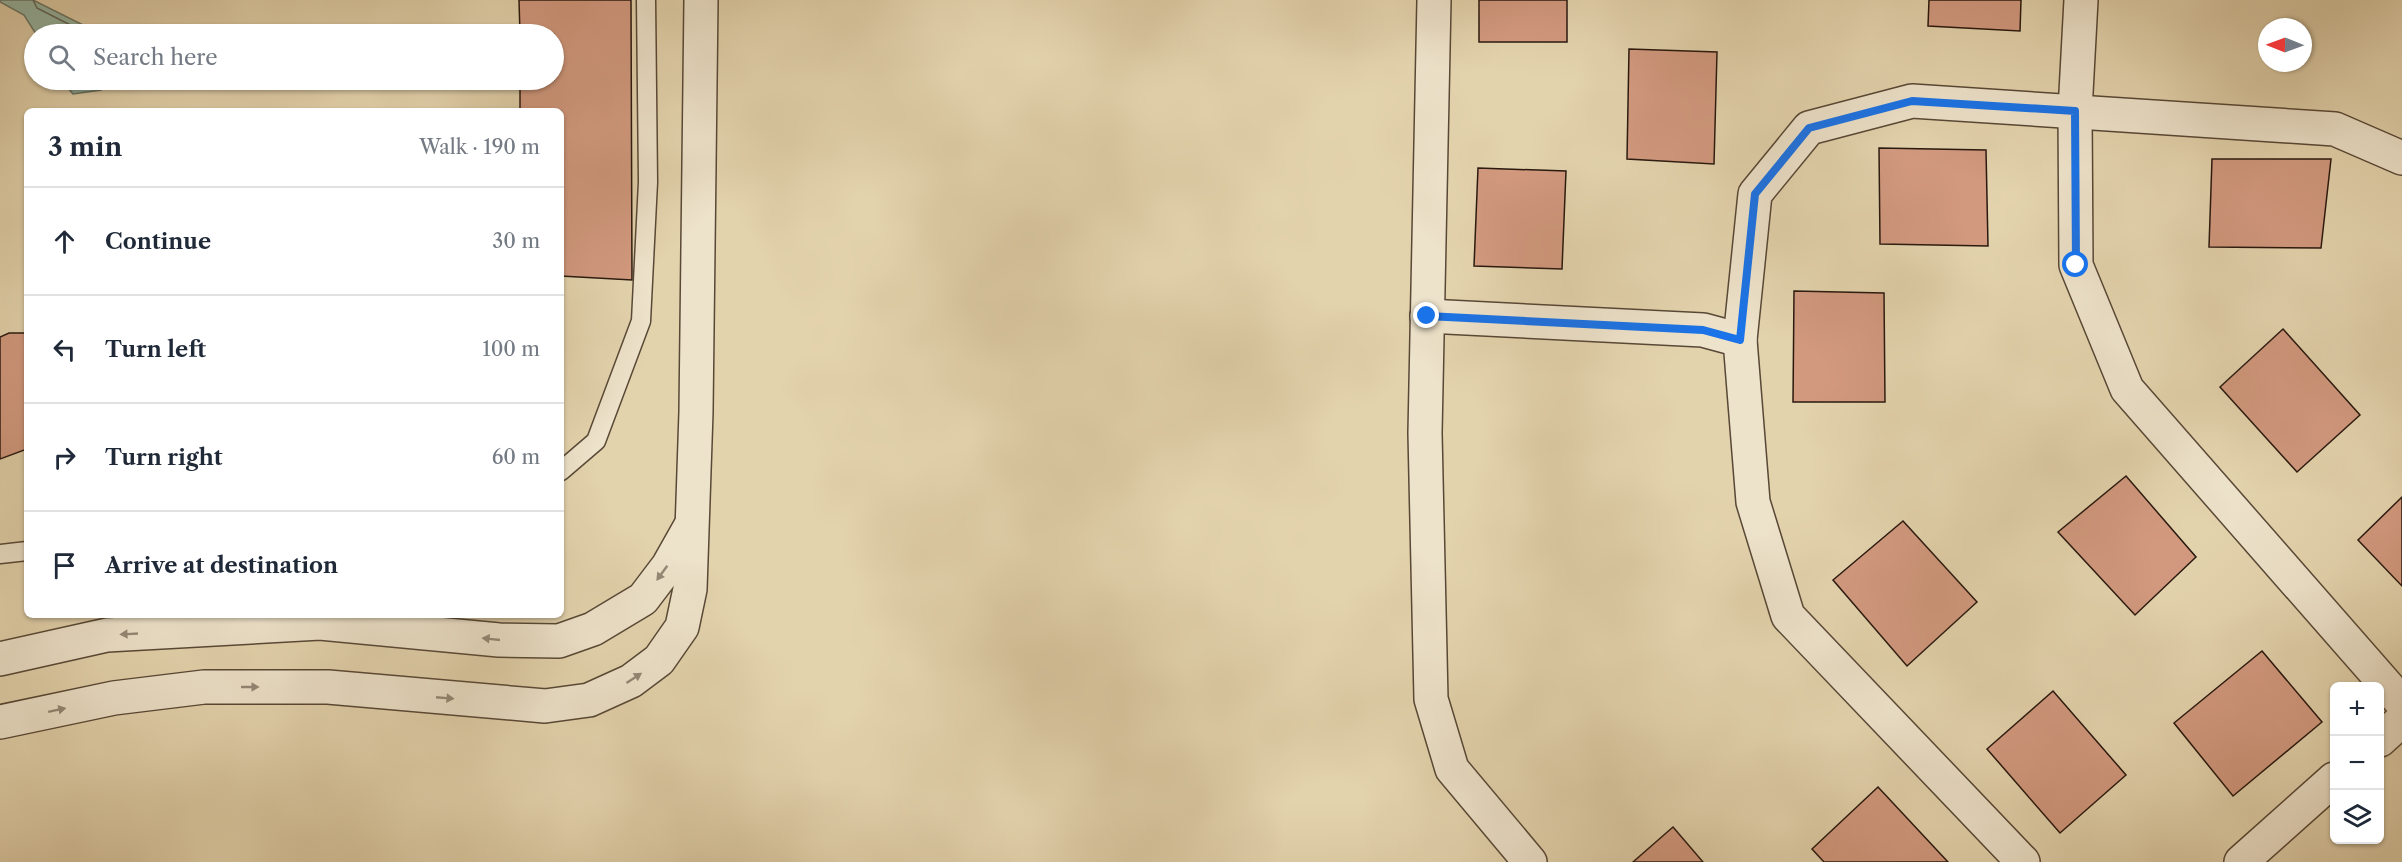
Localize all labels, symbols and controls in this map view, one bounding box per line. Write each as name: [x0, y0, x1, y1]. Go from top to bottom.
north arrow: [2258, 18, 2312, 72]
search box: [24, 24, 564, 90]
icon: search: [45, 41, 78, 74]
text: Search here: [93, 44, 218, 71]
text: 3 min: [48, 131, 122, 163]
text: Walk · 190 m: [419, 135, 540, 159]
icon: ahead: [48, 225, 81, 258]
text: Continue: [105, 228, 211, 255]
text: 30 m: [492, 229, 540, 253]
route start: [2062, 251, 2088, 277]
route end: [1413, 302, 1439, 328]
icon: left: [48, 333, 81, 366]
text: Turn left: [105, 336, 206, 363]
text: 100 m: [482, 337, 540, 361]
icon: right: [48, 441, 81, 474]
text: Turn right: [105, 444, 223, 471]
text: 60 m: [492, 445, 540, 469]
icon: arrive: [48, 549, 81, 582]
text: Arrive at destination: [105, 552, 338, 579]
one-way arrow: [657, 565, 669, 580]
one-way arrow: [120, 629, 139, 639]
one-way arrow: [481, 634, 500, 644]
one-way arrow: [626, 673, 642, 684]
one-way arrow: [241, 682, 260, 692]
map controls: [2330, 682, 2384, 844]
button: +: [2330, 682, 2384, 736]
one-way arrow: [435, 693, 454, 703]
one-way arrow: [48, 705, 67, 714]
button: −: [2330, 736, 2384, 790]
button: layers: [2330, 790, 2384, 844]

